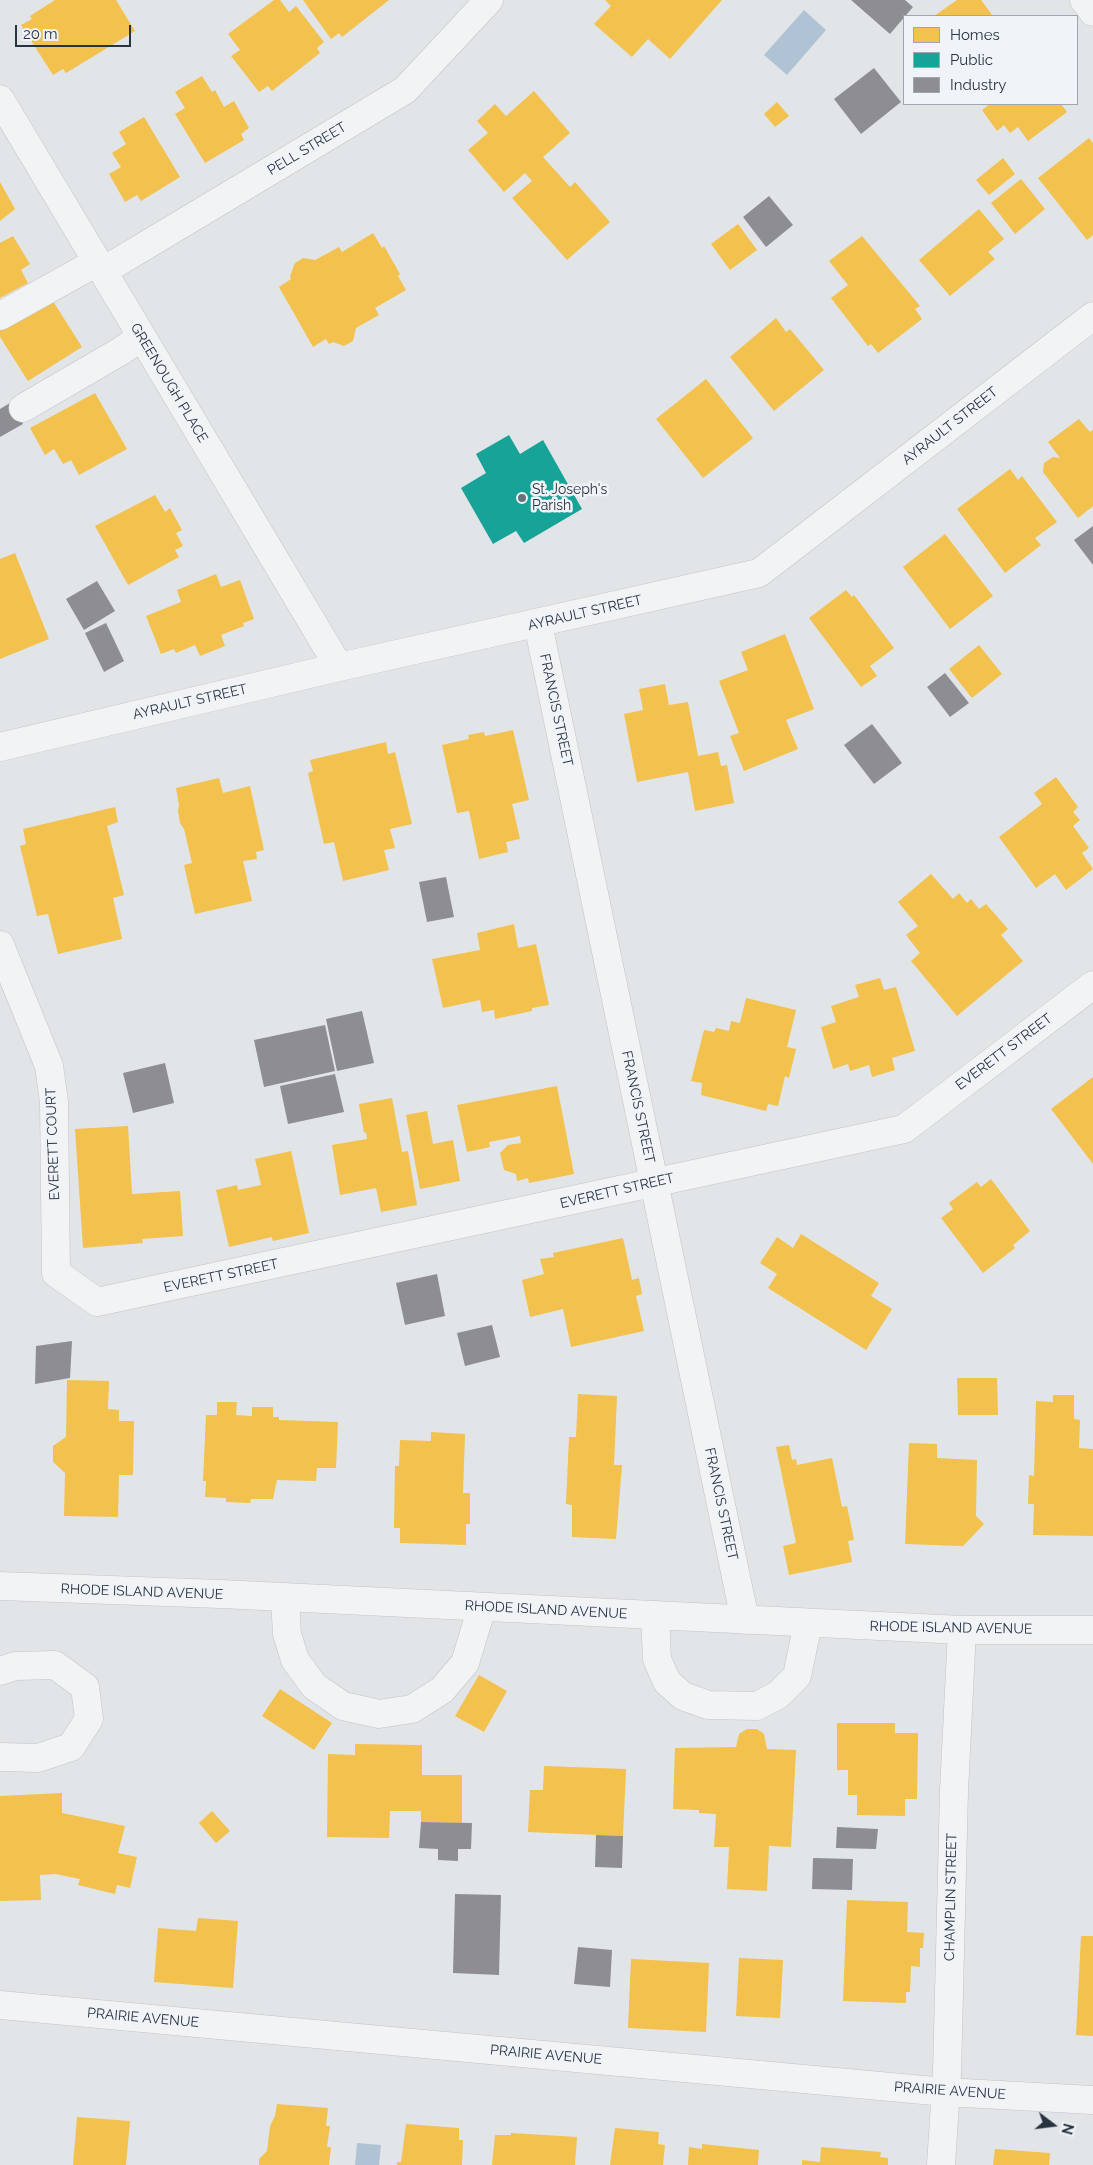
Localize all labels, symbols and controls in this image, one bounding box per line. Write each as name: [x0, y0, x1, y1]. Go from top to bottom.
scale bar: [18, 15, 134, 47]
legend: [903, 15, 1078, 105]
text: 20 m: [23, 25, 58, 43]
text: Homes: [950, 26, 1000, 44]
text: Public: [950, 51, 993, 69]
text: Industry: [950, 76, 1006, 94]
street label: PELL STREET: [265, 119, 349, 179]
street label: GREENOUGH PLACE: [127, 320, 211, 446]
street label: AYRAULT STREET: [899, 383, 1001, 469]
place label: St. Joseph's Parish: [532, 482, 607, 514]
marker: St. Joseph's Parish: [516, 492, 528, 504]
street label: AYRAULT STREET: [526, 592, 644, 634]
street label: FRANCIS STREET: [536, 652, 576, 768]
street label: AYRAULT STREET: [131, 681, 249, 723]
street label: EVERETT STREET: [952, 1010, 1056, 1094]
street label: FRANCIS STREET: [618, 1049, 658, 1165]
street label: EVERETT COURT: [43, 1087, 63, 1201]
street label: EVERETT STREET: [558, 1170, 676, 1212]
street label: EVERETT STREET: [162, 1256, 280, 1296]
street label: FRANCIS STREET: [701, 1446, 741, 1562]
street label: RHODE ISLAND AVENUE: [60, 1581, 224, 1603]
street label: RHODE ISLAND AVENUE: [464, 1597, 628, 1623]
street label: RHODE ISLAND AVENUE: [870, 1618, 1032, 1638]
street label: CHAMPLIN STREET: [941, 1833, 961, 1961]
street label: PRAIRIE AVENUE: [86, 2005, 200, 2031]
street label: PRAIRIE AVENUE: [489, 2042, 603, 2068]
street label: PRAIRIE AVENUE: [894, 2079, 1006, 2103]
north arrow: [1028, 2100, 1078, 2150]
text: N: [1058, 2122, 1077, 2136]

